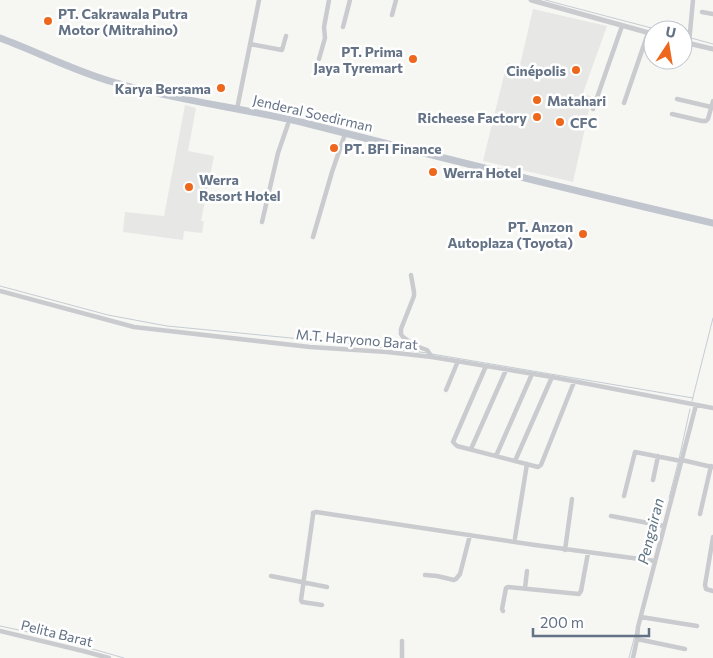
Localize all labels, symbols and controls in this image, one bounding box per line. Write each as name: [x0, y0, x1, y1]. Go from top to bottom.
place label: PT. Cakrawala Putra Motor (Mitrahino): [58, 5, 188, 38]
marker: PT. Cakrawala Putra Motor (Mitrahino): [42, 15, 54, 27]
north arrow: [643, 20, 693, 70]
text: U: [664, 22, 678, 41]
place label: PT. Prima Jaya Tyremart: [314, 43, 403, 76]
marker: PT. Prima Jaya Tyremart: [407, 53, 419, 65]
place label: Cinépolis: [506, 62, 566, 79]
marker: Cinépolis: [570, 64, 582, 76]
place label: Karya Bersama: [115, 80, 211, 97]
marker: Karya Bersama: [215, 82, 227, 94]
street label: Jenderal Soedirman: [251, 91, 375, 135]
place label: Matahari: [547, 92, 606, 109]
marker: Matahari: [531, 94, 543, 106]
place label: Richeese Factory: [418, 109, 527, 126]
marker: Richeese Factory: [531, 111, 543, 123]
place label: CFC: [570, 114, 597, 131]
marker: CFC: [554, 116, 566, 128]
place label: PT. BFI Finance: [344, 140, 442, 157]
marker: PT. BFI Finance: [328, 142, 340, 154]
place label: Werra Hotel: [443, 164, 521, 181]
marker: Werra Hotel: [427, 166, 439, 178]
place label: Werra Resort Hotel: [199, 171, 281, 204]
marker: Werra Resort Hotel: [183, 181, 195, 193]
place label: PT. Anzon Autoplaza (Toyota): [448, 218, 573, 251]
marker: PT. Anzon Autoplaza (Toyota): [577, 228, 589, 240]
street label: M.T. Haryono Barat: [295, 325, 419, 353]
water label: Pengairan: [633, 496, 667, 566]
scale bar: [533, 606, 649, 638]
text: 200 m: [540, 613, 584, 631]
street label: Pelita Barat: [19, 616, 95, 650]

